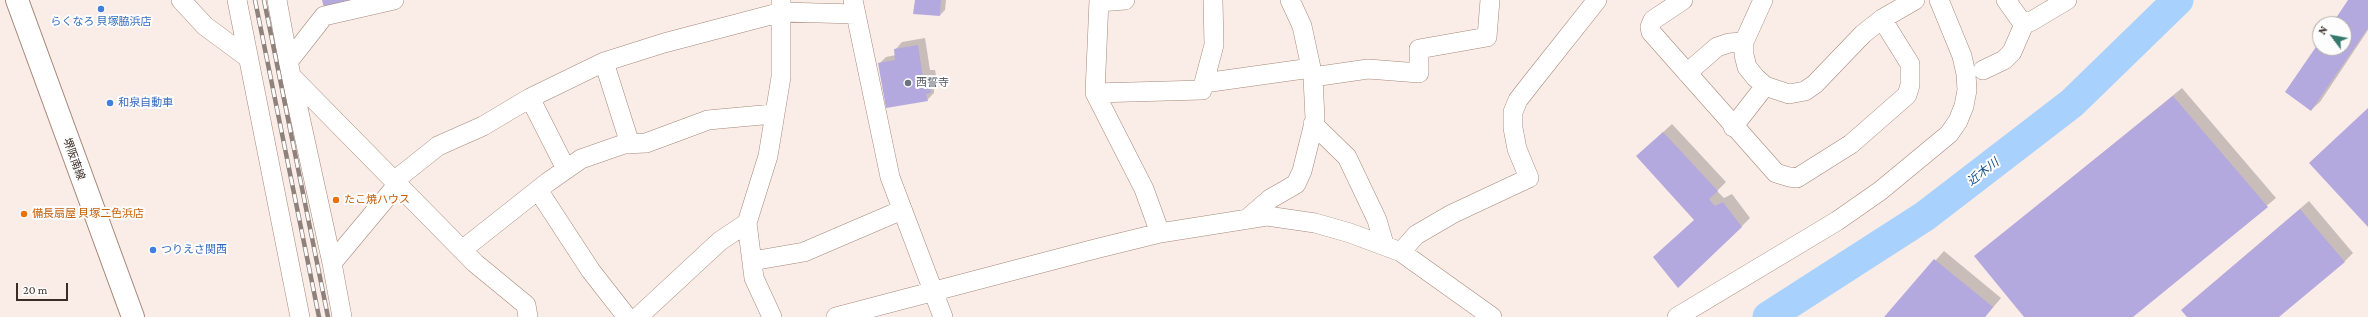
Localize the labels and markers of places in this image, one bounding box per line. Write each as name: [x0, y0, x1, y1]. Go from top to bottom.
marker: らくなろ 貝塚脇浜店: [96, 4, 106, 14]
place label: らくなろ 貝塚脇浜店: [50, 15, 152, 29]
place label: 西誓寺: [916, 76, 949, 90]
marker: 西誓寺: [903, 78, 913, 88]
place label: 和泉自動車: [118, 96, 173, 110]
marker: 和泉自動車: [105, 98, 115, 108]
place label: たこ焼ハウス: [344, 193, 410, 207]
marker: たこ焼ハウス: [331, 195, 341, 205]
place label: 備長扇屋 貝塚二色浜店: [32, 207, 144, 221]
marker: 備長扇屋 貝塚二色浜店: [19, 209, 29, 219]
place label: つりえさ関西: [161, 243, 227, 257]
marker: つりえさ関西: [148, 245, 158, 255]

